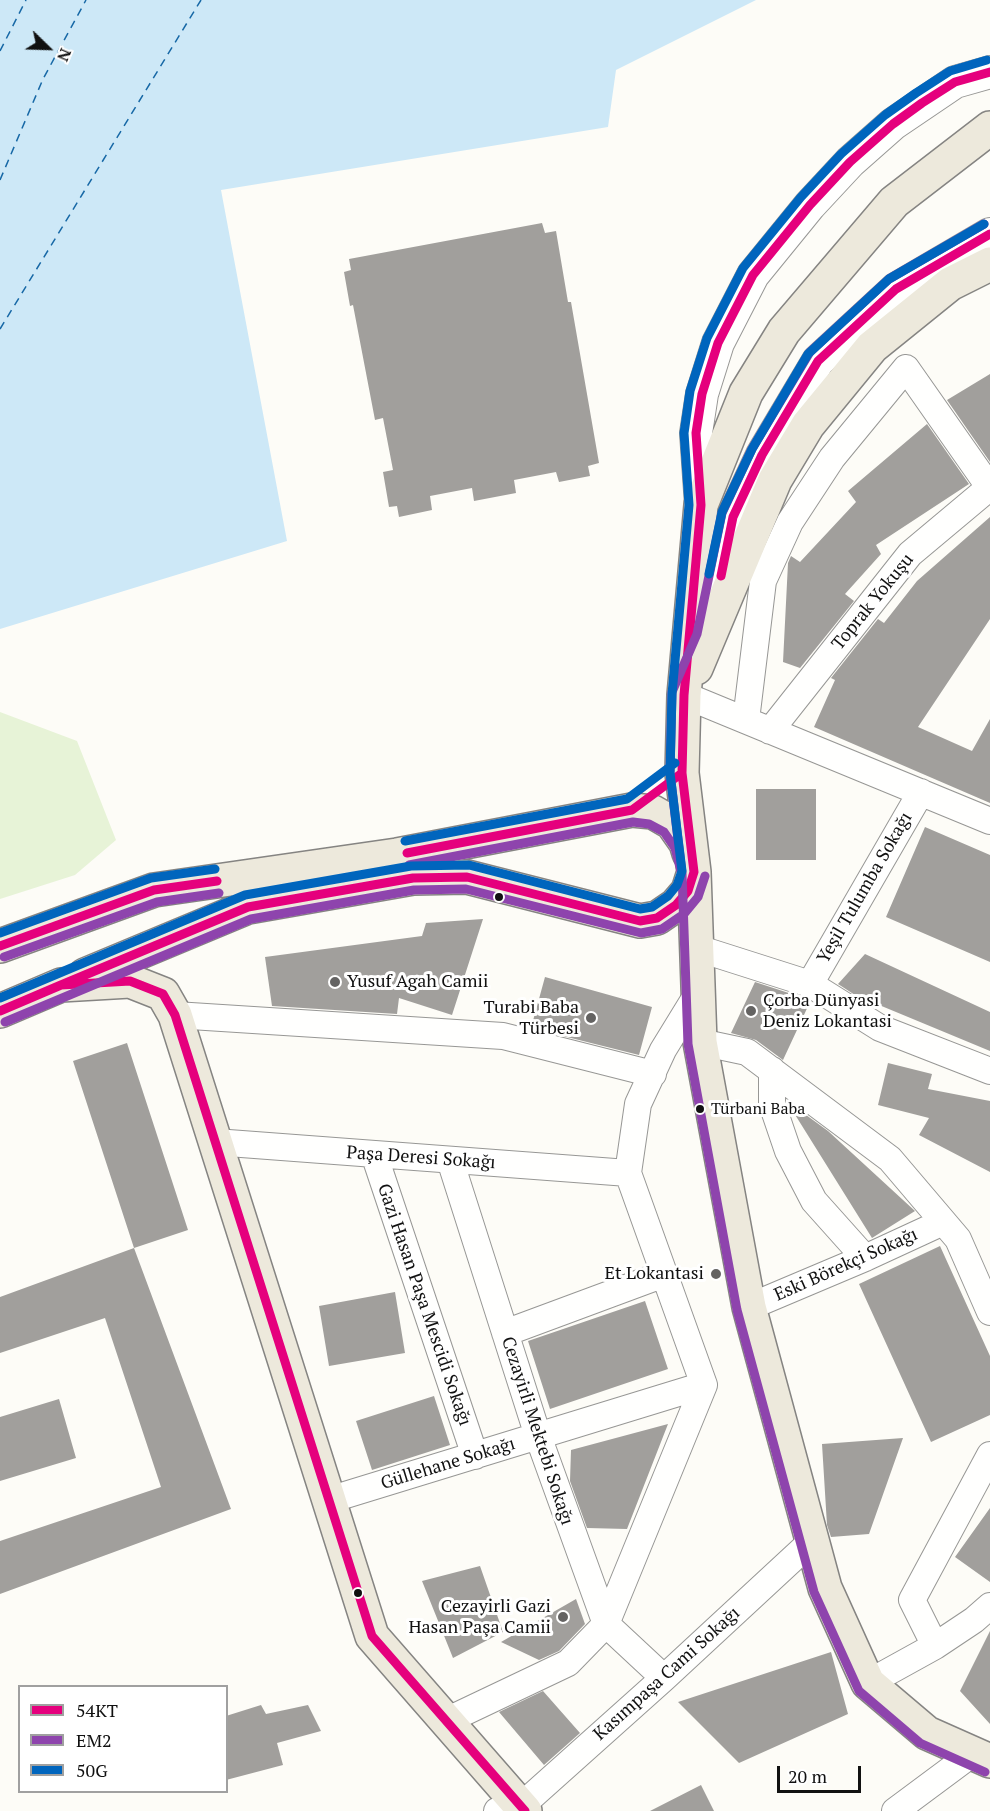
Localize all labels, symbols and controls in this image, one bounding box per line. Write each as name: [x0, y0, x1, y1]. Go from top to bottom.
north arrow: [18, 18, 78, 78]
text: N: [52, 45, 77, 65]
street label: Toprak Yokuşu: [828, 549, 918, 655]
street label: Yeşil Tulumba Sokağı: [813, 809, 917, 967]
unlabelled marker: [493, 891, 505, 903]
place label: Yusuf Agah Camii: [347, 971, 488, 993]
marker: Yusuf Agah Camii: [328, 975, 342, 989]
place label: Çorba Dünyasi Deniz Lokantasi: [763, 990, 892, 1032]
place label: Turabi Baba Türbesi: [483, 997, 579, 1040]
marker: Çorba Dünyasi Deniz Lokantasi: [744, 1004, 758, 1018]
marker: Turabi Baba Türbesi: [584, 1011, 598, 1025]
place label: Türbani Baba: [711, 1099, 805, 1119]
marker: Türbani Baba: [694, 1103, 706, 1115]
street label: Paşa Deresi Sokağı: [346, 1142, 496, 1174]
street label: Gazi Hasan Paşa Mescidi Sokağı: [372, 1181, 476, 1429]
street label: Eski Börekçi Sokağı: [771, 1224, 921, 1306]
place label: Et Lokantasi: [605, 1263, 704, 1285]
marker: Et Lokantasi: [709, 1267, 723, 1281]
street label: Cezayirli Mektebi Sokağı: [496, 1334, 578, 1528]
street label: Güllehane Sokağı: [378, 1433, 518, 1495]
unlabelled marker: [352, 1587, 364, 1599]
place label: Cezayirli Gazi Hasan Paşa Camii: [408, 1596, 551, 1638]
street label: Kasımpaşa Cami Sokağı: [589, 1603, 745, 1745]
marker: Cezayirli Gazi Hasan Paşa Camii: [556, 1610, 570, 1624]
legend: [18, 1685, 228, 1793]
text: 54KT: [76, 1698, 118, 1722]
text: EM2: [76, 1728, 112, 1752]
scale bar: [780, 1754, 864, 1792]
text: 50G: [76, 1758, 108, 1782]
text: 20 m: [788, 1764, 827, 1788]

